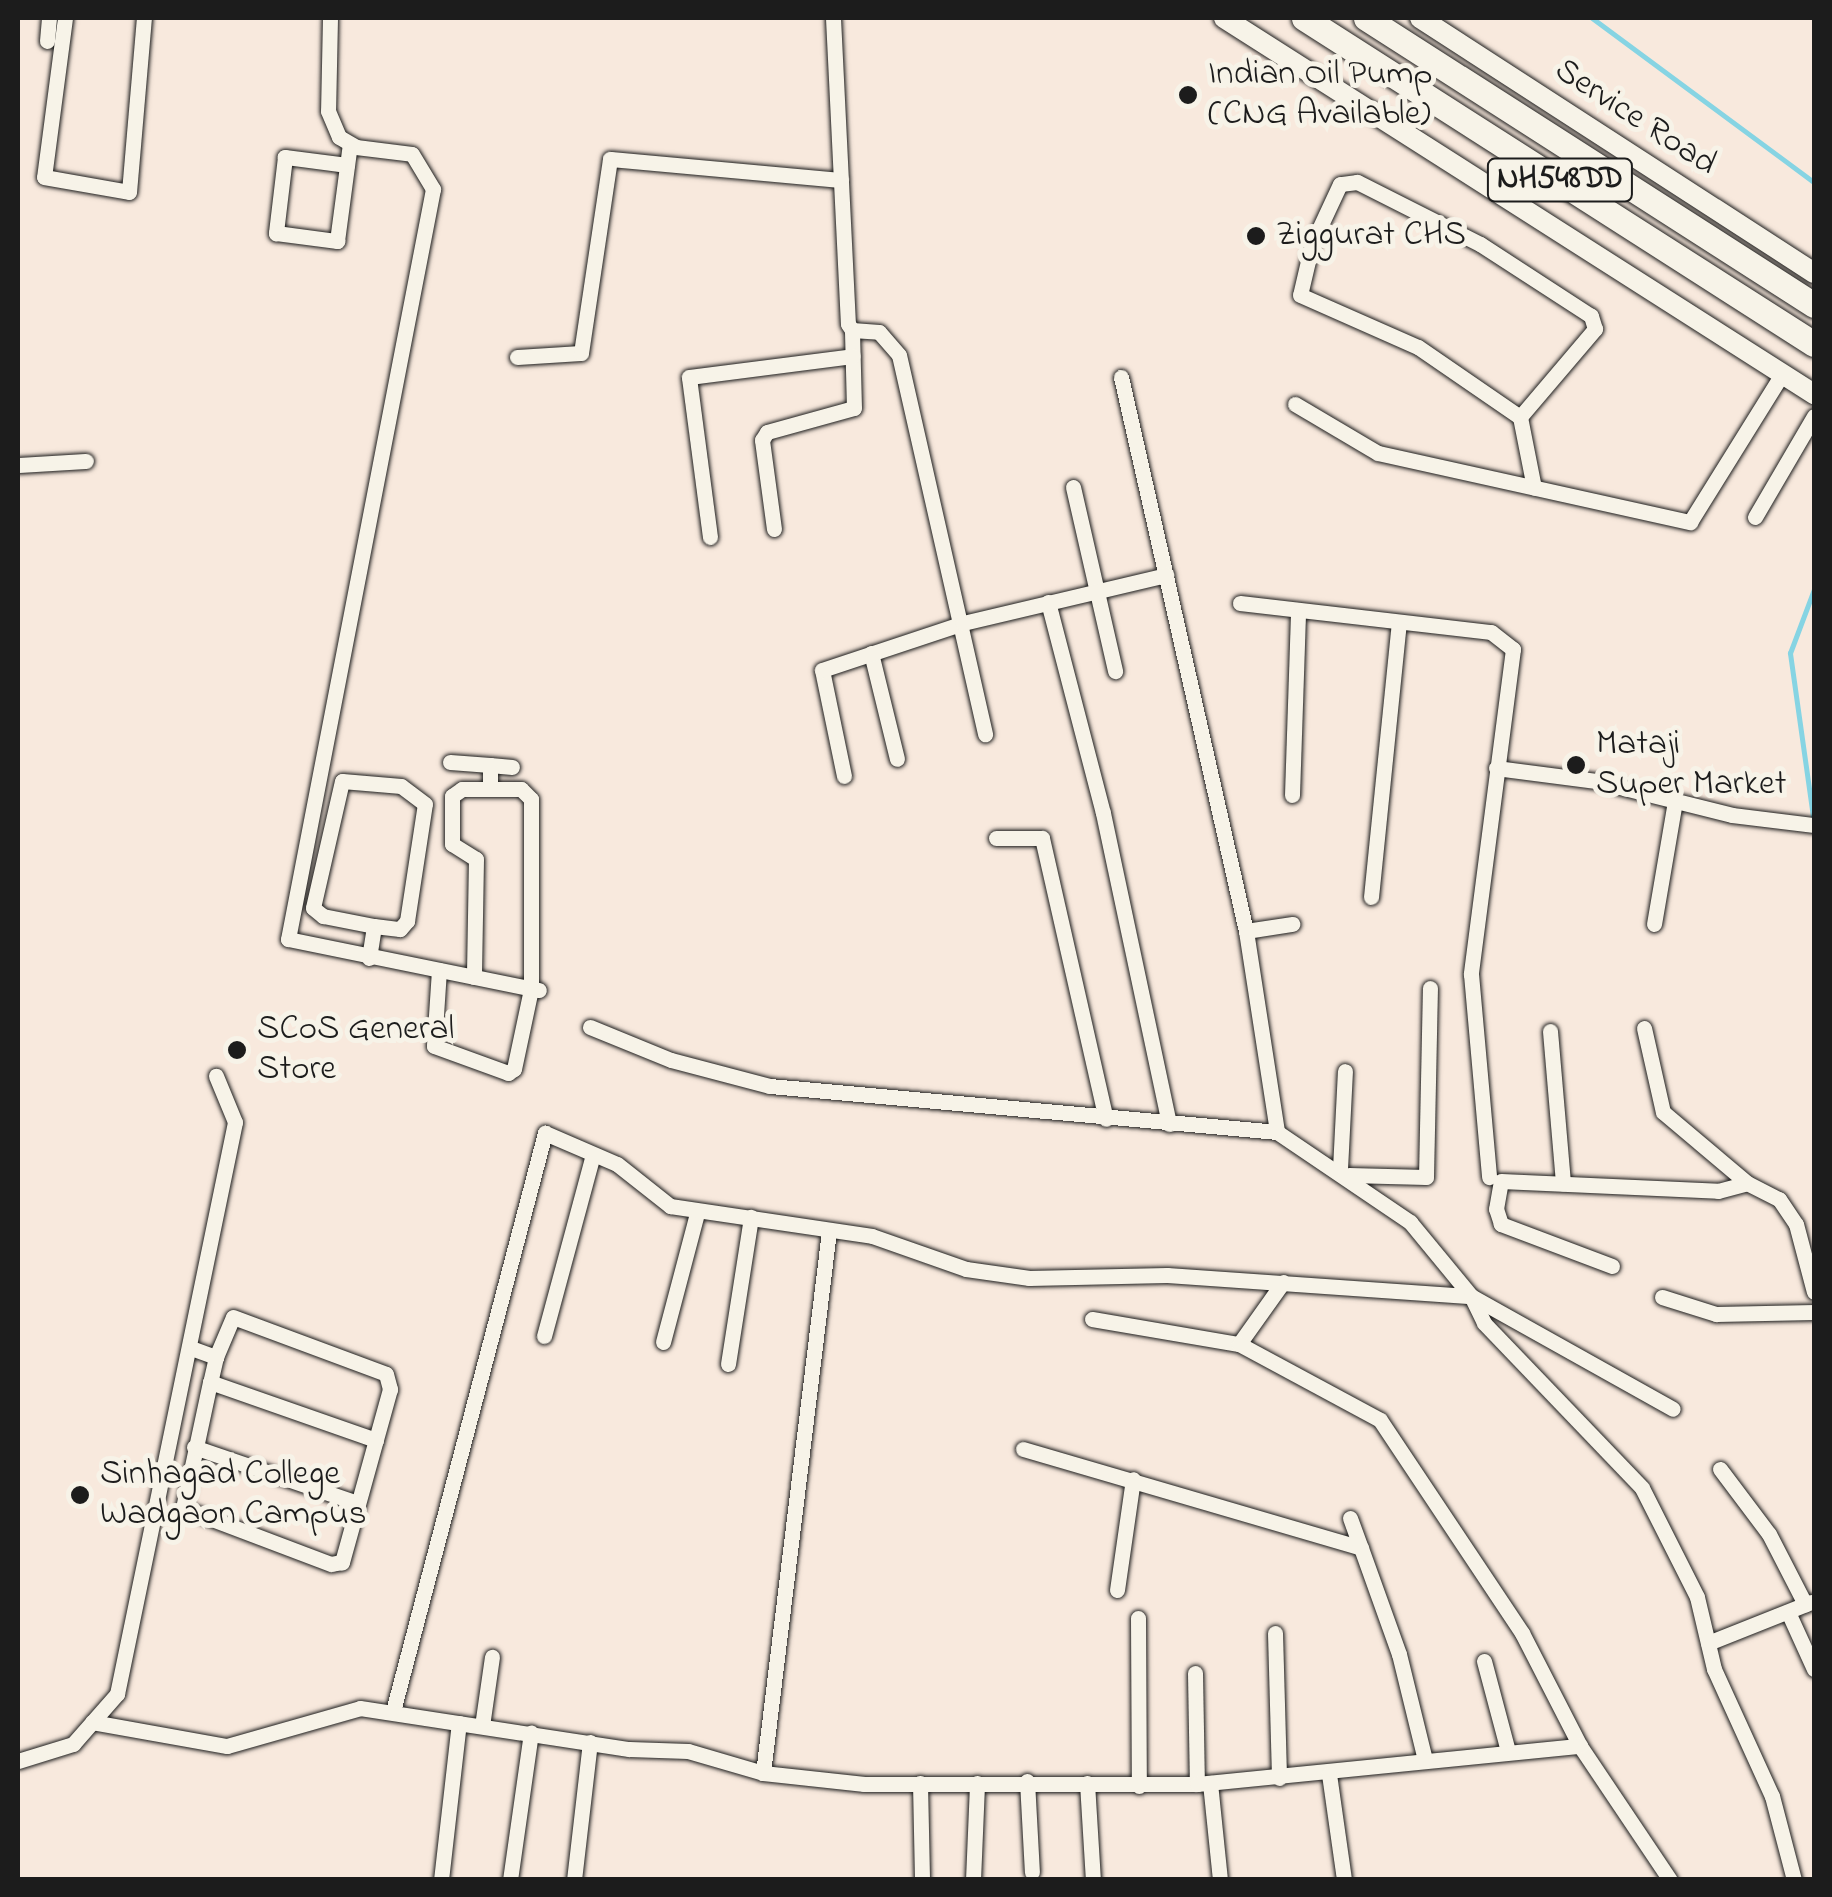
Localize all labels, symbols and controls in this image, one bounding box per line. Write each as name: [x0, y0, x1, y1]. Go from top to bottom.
street label: Service Road: [1546, 50, 1724, 186]
place label: Indian Oil Pump (CNG Available): [1208, 54, 1433, 136]
marker: Indian Oil Pump (CNG Available): [1177, 84, 1199, 106]
road number: NH548DD: [1485, 153, 1635, 207]
place label: Ziggurat CHS: [1276, 215, 1466, 257]
marker: Ziggurat CHS: [1245, 225, 1267, 247]
place label: Mataji Super Market: [1596, 724, 1786, 806]
marker: Mataji Super Market: [1565, 754, 1587, 776]
place label: SCoS General Store: [257, 1009, 454, 1091]
marker: SCoS General Store: [226, 1039, 248, 1061]
place label: Sinhagad College Wadgaon Campus: [100, 1454, 367, 1536]
marker: Sinhagad College Wadgaon Campus: [69, 1484, 91, 1506]

